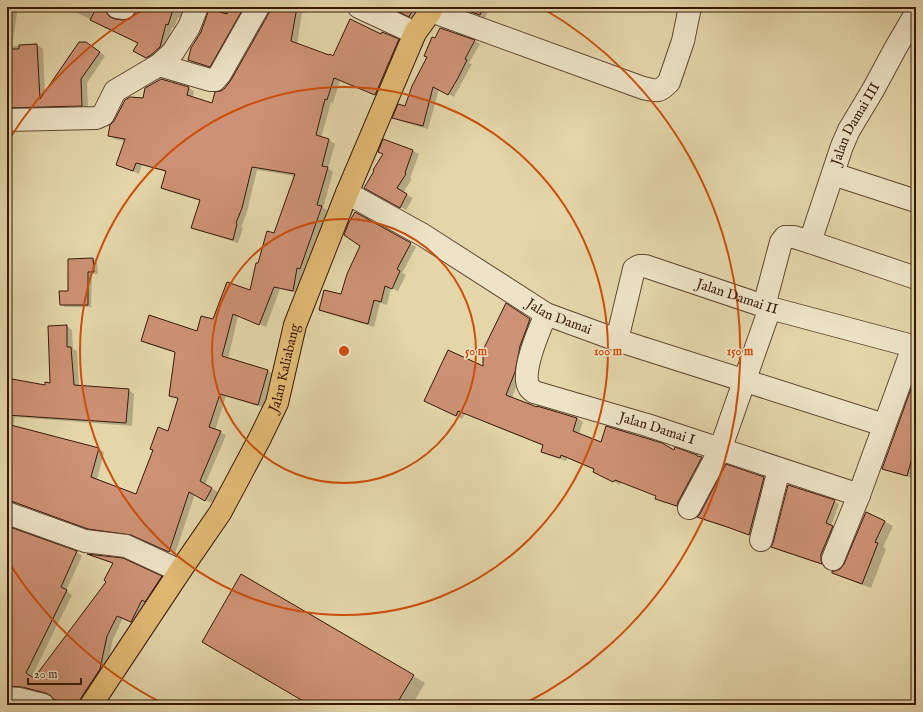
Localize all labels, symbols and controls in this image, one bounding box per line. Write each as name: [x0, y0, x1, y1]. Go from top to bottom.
street label: Jalan Damai III: [827, 79, 884, 169]
street label: Jalan Damai II: [692, 274, 780, 319]
street label: Jalan Damai: [521, 293, 594, 339]
street label: Jalan Kaliabang: [264, 322, 304, 417]
centre of rings: [337, 344, 351, 358]
text: 50 m: [465, 344, 488, 359]
text: 100 m: [594, 344, 623, 359]
text: 150 m: [727, 344, 754, 359]
street label: Jalan Damai I: [615, 408, 697, 449]
scale bar: [28, 660, 81, 686]
text: 20 m: [34, 667, 57, 682]

